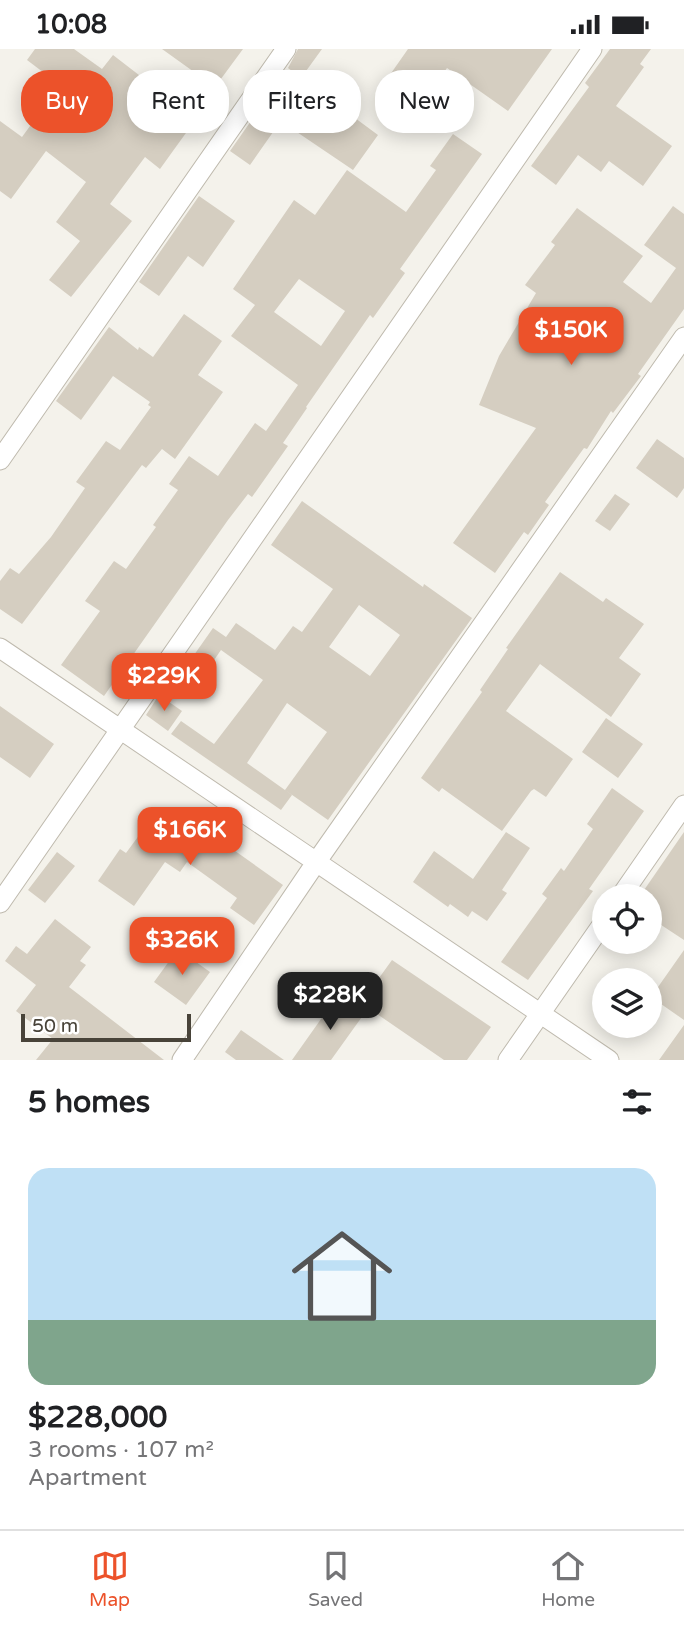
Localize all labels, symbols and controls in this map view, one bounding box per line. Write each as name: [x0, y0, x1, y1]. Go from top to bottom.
text: 10:08: [35, 9, 107, 40]
chip: Buy: [21, 70, 113, 133]
chip: Rent: [127, 70, 229, 133]
chip: Filters: [243, 70, 361, 133]
chip: New: [375, 70, 474, 133]
pin: $150K: [522, 307, 620, 367]
text: $150K: [535, 316, 607, 344]
pin: $229K: [115, 653, 213, 713]
text: $229K: [128, 662, 200, 690]
pin: $166K: [141, 807, 239, 867]
text: $166K: [154, 816, 226, 844]
map controls: [592, 884, 662, 1038]
button: locate: [592, 884, 662, 954]
pin: $326K: [133, 918, 231, 977]
text: $326K: [146, 926, 218, 954]
button: layers: [592, 968, 662, 1038]
pin: $228K: [281, 972, 379, 1032]
text: $228K: [294, 981, 366, 1009]
scale bar: [21, 1011, 191, 1043]
text: 50 m: [32, 1015, 78, 1037]
icon: filters: [618, 1083, 656, 1121]
text: 5 homes: [28, 1084, 150, 1121]
icon: home: [279, 1213, 405, 1339]
text: $228,000: [28, 1399, 167, 1436]
text: 3 rooms · 107 m²: [28, 1436, 214, 1464]
text: Apartment: [28, 1464, 147, 1492]
tab: Map: [89, 1547, 130, 1611]
tab: Saved: [308, 1547, 363, 1611]
tab: Home: [541, 1547, 595, 1611]

